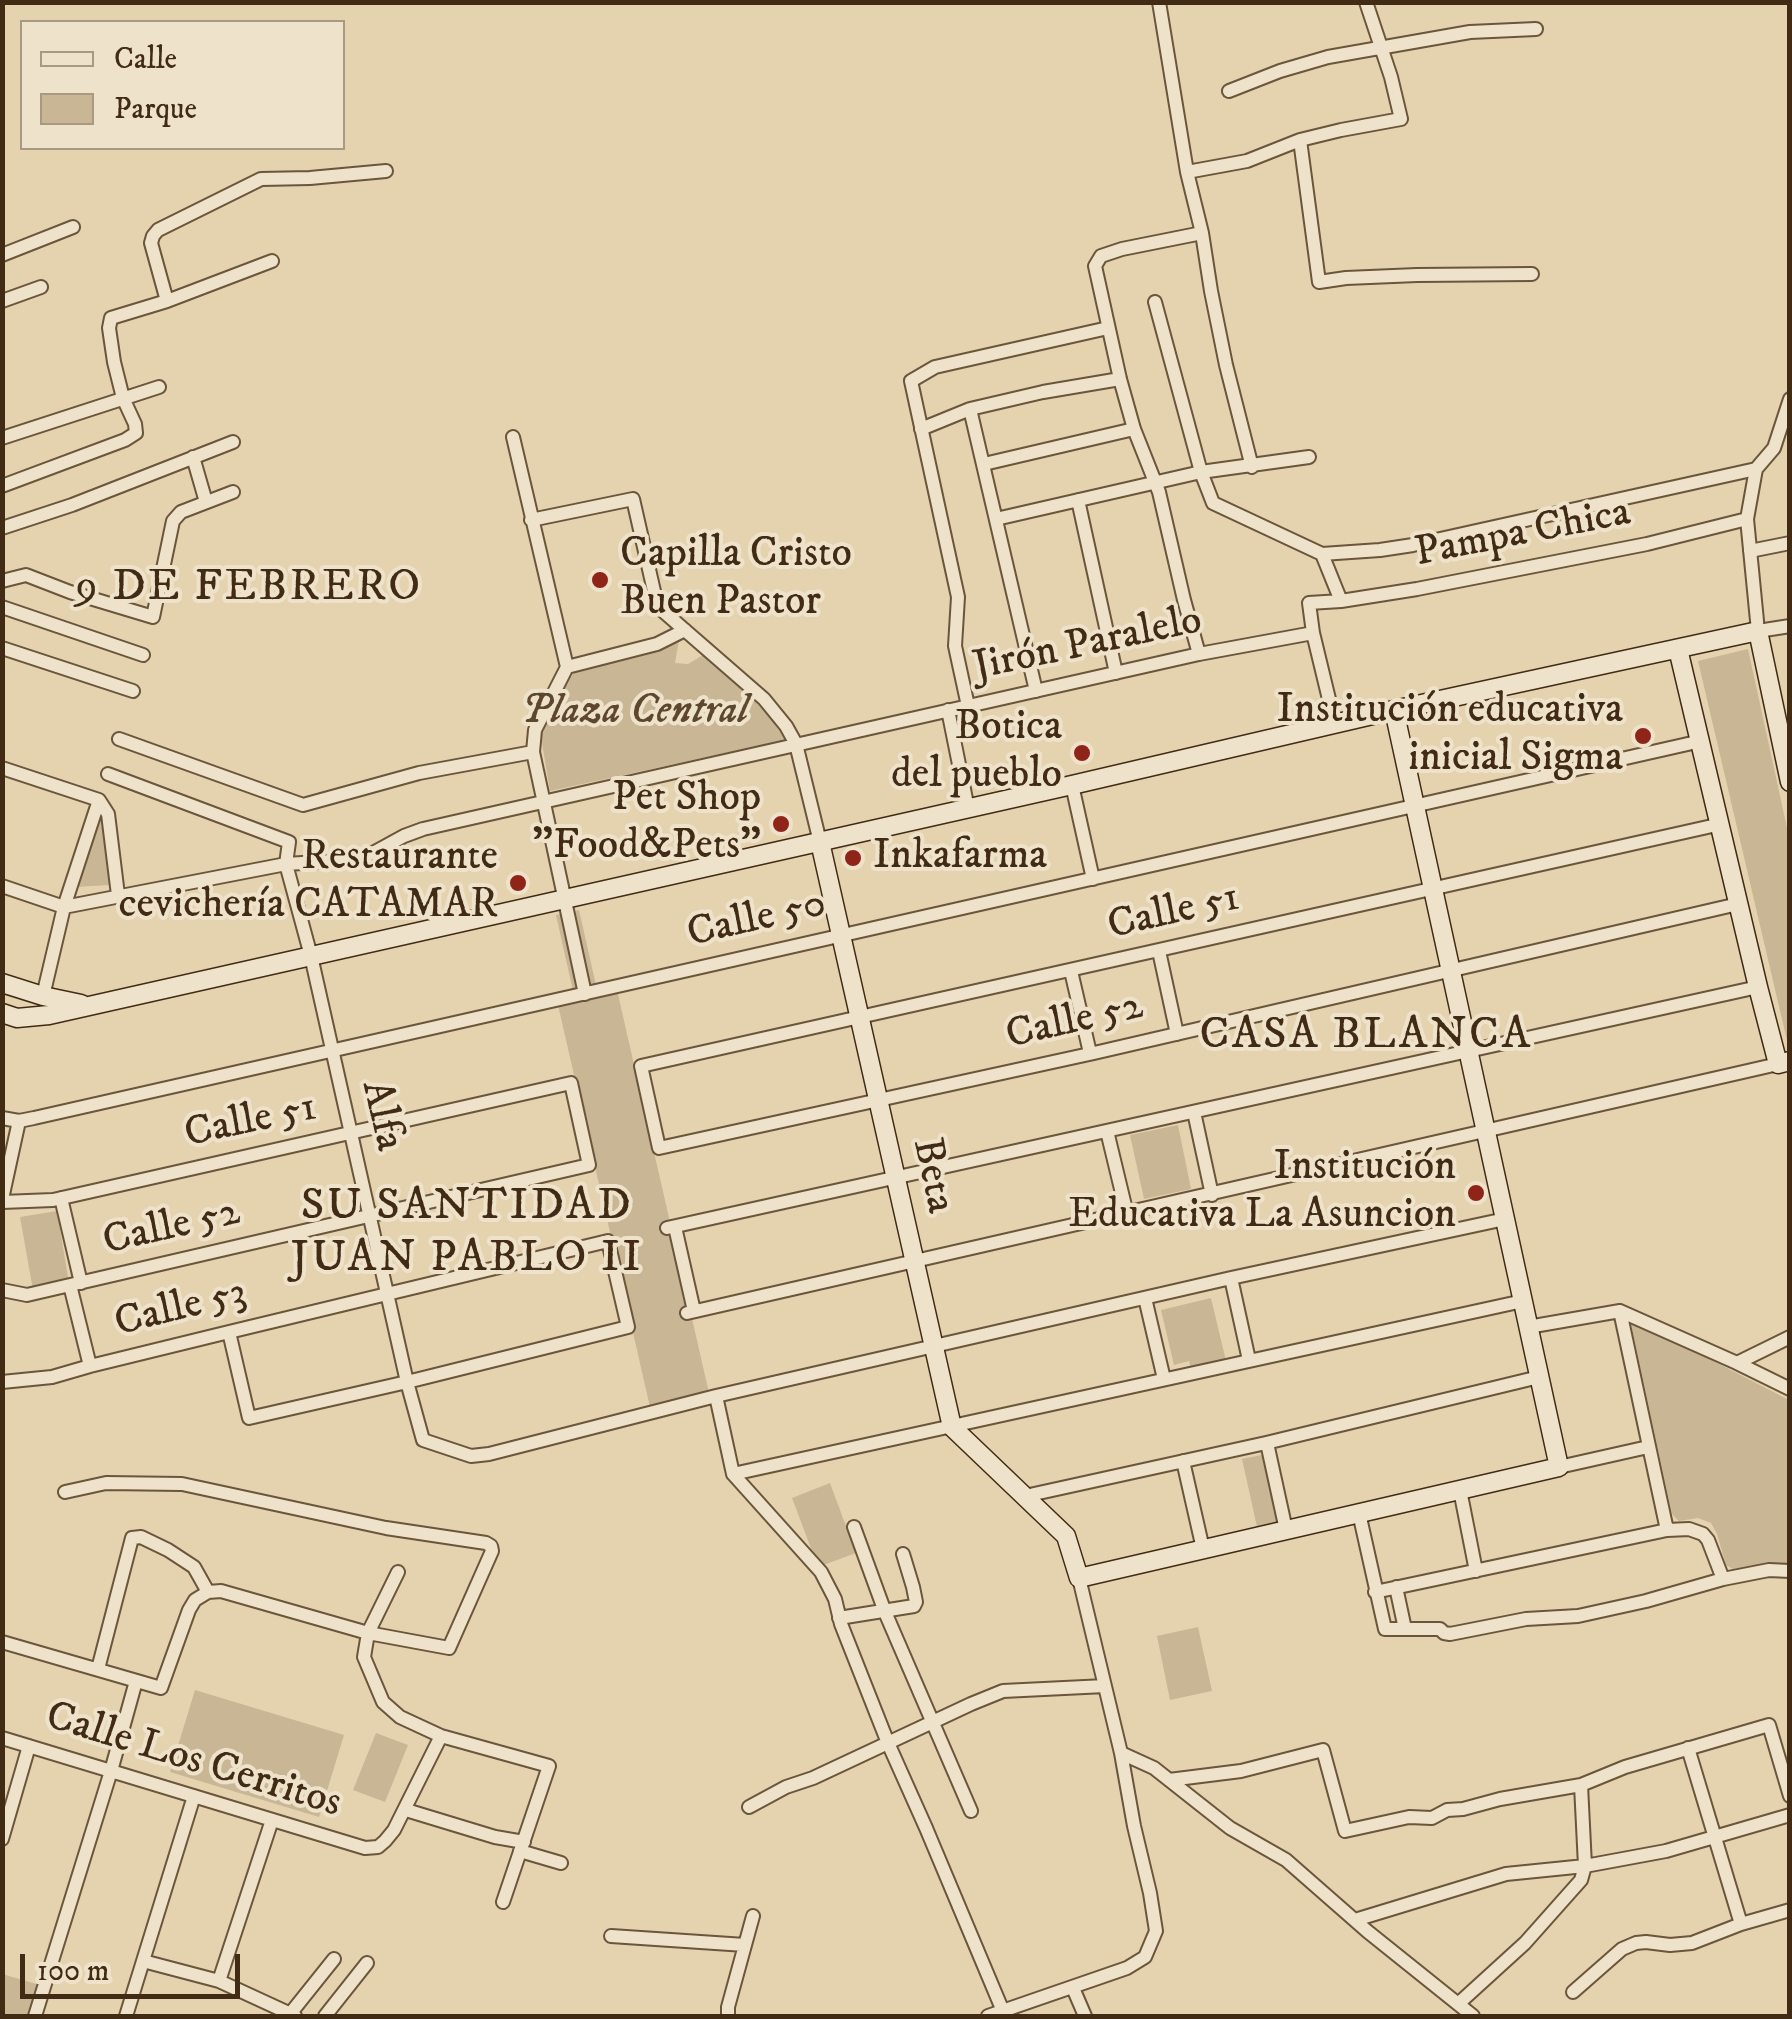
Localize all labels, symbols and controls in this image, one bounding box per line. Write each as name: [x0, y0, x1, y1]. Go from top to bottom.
legend: [20, 20, 345, 150]
text: Calle: [114, 41, 177, 78]
text: Parque: [114, 91, 197, 128]
street label: Pampa Chica: [1411, 489, 1635, 581]
place label: Capilla Cristo Buen Pastor: [620, 531, 852, 630]
district label: 9 DE FEBRERO: [75, 563, 423, 617]
marker: Capilla Cristo Buen Pastor: [589, 569, 611, 591]
street label: Jirón Paralelo: [969, 597, 1207, 695]
place label: Institución educativa inicial Sigma: [1276, 687, 1623, 786]
park label: Plaza Central: [521, 688, 749, 738]
place label: Botica del pueblo: [891, 704, 1062, 802]
marker: Institución educativa inicial Sigma: [1632, 725, 1654, 747]
marker: Botica del pueblo: [1071, 742, 1093, 764]
place label: Pet Shop "Food&Pets": [532, 775, 761, 874]
marker: Pet Shop "Food&Pets": [770, 813, 792, 835]
place label: Inkafarma: [873, 833, 1047, 883]
place label: Restaurante cevichería CATAMAR: [118, 834, 498, 932]
marker: Inkafarma: [842, 847, 864, 869]
marker: Restaurante cevichería CATAMAR: [507, 872, 529, 894]
street label: Calle 51: [1103, 874, 1245, 954]
street label: Calle 50: [683, 881, 831, 961]
street label: Calle 52: [1002, 983, 1148, 1063]
district label: CASA BLANCA: [1199, 1011, 1533, 1065]
street label: Alfa: [348, 1076, 412, 1156]
street label: Calle 51: [180, 1084, 322, 1162]
street label: Beta: [899, 1134, 963, 1218]
place label: Institución Educativa La Asuncion: [1068, 1144, 1456, 1242]
district label: SU SANTIDAD JUAN PABLO II: [291, 1182, 643, 1288]
marker: Institución Educativa La Asuncion: [1465, 1182, 1487, 1204]
street label: Calle 52: [99, 1189, 245, 1269]
street label: Calle 53: [110, 1269, 252, 1351]
street label: Calle Los Cerritos: [39, 1693, 347, 1831]
scale bar: [25, 1934, 245, 1996]
text: 100 m: [37, 1953, 109, 1990]

